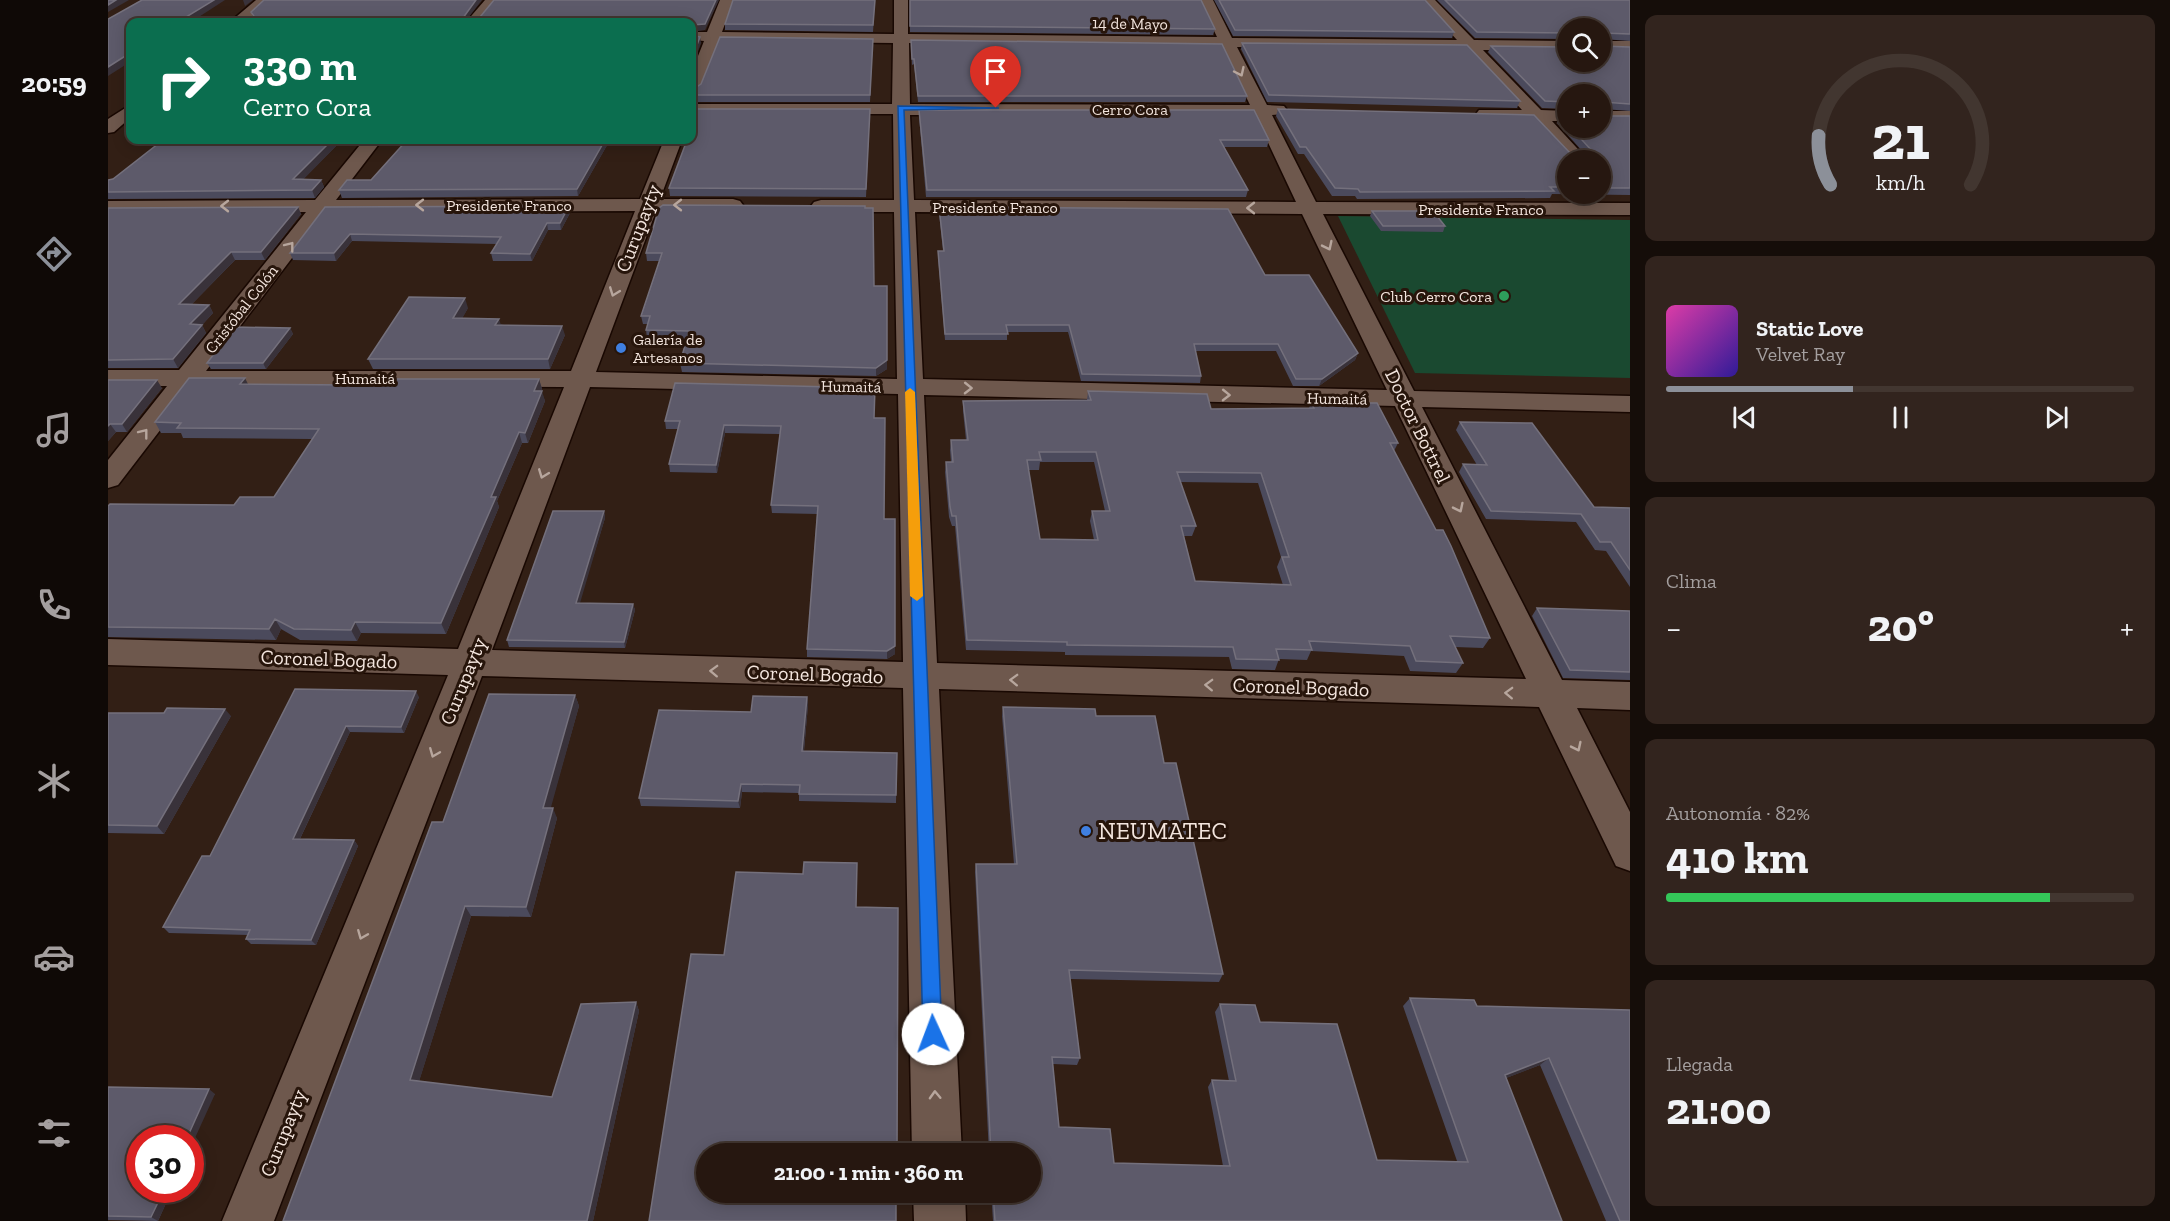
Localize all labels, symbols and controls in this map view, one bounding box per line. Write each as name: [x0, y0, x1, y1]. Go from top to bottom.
street label: 14 de Mayo: [1092, 13, 1168, 34]
map controls: [1557, 18, 1611, 204]
button: search: [1557, 18, 1611, 72]
text: 330 m: [243, 40, 357, 91]
icon: right: [144, 42, 222, 120]
pin: [970, 46, 1021, 108]
icon: arrive: [979, 55, 1012, 88]
one-way arrow: [1233, 65, 1245, 76]
text: 20:59: [21, 67, 87, 99]
button: +: [1557, 84, 1611, 138]
text: Cerro Cora: [243, 91, 371, 123]
street label: Cerro Cora: [1092, 100, 1168, 119]
text: 21: [1871, 100, 1929, 175]
button: −: [1557, 150, 1611, 204]
text: km/h: [1876, 170, 1924, 195]
street label: Curupayty: [610, 180, 666, 275]
street label: Presidente Franco: [446, 196, 572, 215]
street label: Presidente Franco: [932, 198, 1058, 217]
one-way arrow: [415, 199, 424, 211]
one-way arrow: [673, 199, 682, 211]
one-way arrow: [220, 200, 229, 212]
street label: Presidente Franco: [1418, 200, 1544, 219]
one-way arrow: [1246, 202, 1255, 214]
icon: directions: [33, 233, 75, 275]
one-way arrow: [1321, 239, 1332, 250]
one-way arrow: [283, 242, 294, 253]
street label: Cristóbal Colón: [201, 261, 282, 357]
one-way arrow: [608, 286, 621, 297]
place label: Club Cerro Cora: [1380, 287, 1492, 306]
marker: Club Cerro Cora: [1497, 289, 1511, 303]
text: Static Love: [1756, 315, 1863, 342]
place label: Galería de Artesanos: [633, 330, 703, 367]
marker: Galería de Artesanos: [614, 341, 628, 355]
text: Velvet Ray: [1756, 342, 1845, 366]
street label: Doctor Bottrel: [1380, 365, 1456, 487]
street label: Humaitá: [335, 369, 395, 388]
street label: Humaitá: [821, 376, 882, 397]
one-way arrow: [964, 382, 973, 395]
street label: Humaitá: [1307, 388, 1368, 409]
one-way arrow: [1222, 389, 1231, 401]
icon: previous: [1728, 401, 1761, 434]
icon: pause: [1884, 401, 1917, 434]
icon: next: [2040, 401, 2073, 434]
icon: music: [33, 409, 75, 451]
one-way arrow: [137, 428, 148, 439]
one-way arrow: [538, 468, 551, 479]
one-way arrow: [1451, 502, 1463, 513]
text: Clima: [1666, 569, 1717, 593]
icon: phone: [33, 584, 75, 626]
text: 20°: [1868, 599, 1934, 653]
text: −: [1666, 608, 1681, 647]
text: +: [2120, 608, 2134, 647]
street label: Curupayty: [435, 633, 492, 728]
street label: Coronel Bogado: [260, 645, 398, 673]
street label: Coronel Bogado: [746, 660, 884, 688]
one-way arrow: [709, 664, 718, 677]
one-way arrow: [1009, 673, 1018, 686]
street label: Coronel Bogado: [1232, 673, 1370, 701]
one-way arrow: [1204, 679, 1213, 691]
one-way arrow: [1504, 687, 1513, 699]
one-way arrow: [1570, 740, 1582, 751]
one-way arrow: [429, 747, 441, 758]
icon: climate: [33, 760, 75, 802]
text: Autonomía · 82%: [1666, 801, 1810, 825]
place label: NEUMATEC: [1098, 816, 1227, 845]
marker: NEUMATEC: [1079, 824, 1093, 838]
text: 410 km: [1666, 831, 1808, 885]
one-way arrow: [357, 928, 369, 939]
icon: car: [33, 936, 75, 978]
position arrow: [901, 1002, 965, 1066]
text: Llegada: [1666, 1052, 1733, 1076]
text: 21:00: [1666, 1082, 1771, 1136]
street label: Curupayty: [255, 1085, 312, 1180]
one-way arrow: [929, 1091, 941, 1100]
icon: filters: [33, 1112, 75, 1154]
speed limit sign: 30: [126, 1125, 204, 1203]
text: 21:00 · 1 min · 360 m: [774, 1159, 963, 1186]

